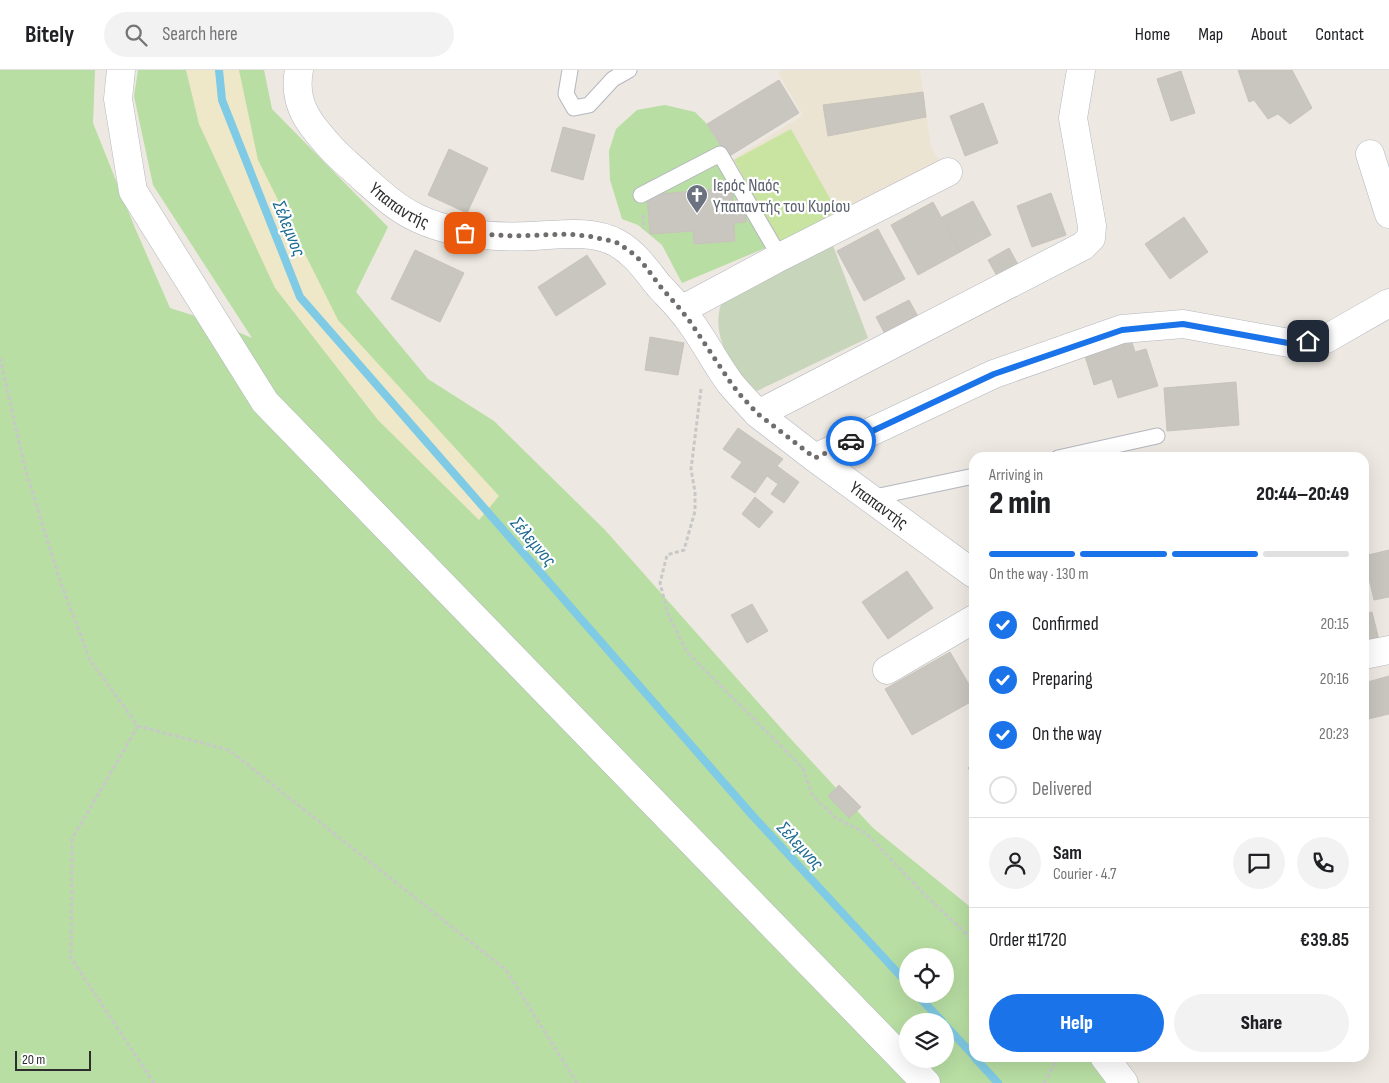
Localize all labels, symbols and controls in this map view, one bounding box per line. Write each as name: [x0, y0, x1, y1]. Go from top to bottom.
search box: [104, 12, 454, 57]
text: Bitely: [25, 20, 74, 49]
icon: search: [122, 21, 150, 49]
text: Search here: [162, 23, 238, 46]
text: Home: [1135, 24, 1170, 45]
text: Map: [1198, 24, 1223, 45]
text: About: [1251, 24, 1287, 45]
text: Contact: [1315, 24, 1364, 45]
place label: Ιερός Ναός Υπαπαντής του Κυρίου: [713, 175, 850, 217]
street label: Υπαπαντής: [365, 178, 432, 233]
church icon: Ιερός Ναός Υπαπαντής του Κυρίου: [685, 183, 709, 214]
water label: Σέλεμνος: [267, 196, 310, 261]
pin: [444, 212, 486, 254]
icon: bag: [451, 219, 479, 247]
pin: [1287, 320, 1329, 362]
icon: home: [1294, 327, 1322, 355]
courier: [826, 416, 876, 466]
icon: car: [837, 427, 865, 455]
text: Arriving in: [989, 466, 1043, 485]
street label: Υπαπαντής: [845, 477, 912, 534]
text: 20:44–20:49: [1256, 483, 1349, 506]
text: 2 min: [989, 484, 1051, 523]
water label: Σέλεμνος: [504, 512, 561, 572]
text: On the way · 130 m: [989, 565, 1088, 584]
icon: check: [989, 611, 1017, 639]
text: Confirmed: [1032, 613, 1099, 636]
text: 20:15: [1320, 615, 1349, 634]
icon: check: [989, 666, 1017, 694]
text: Preparing: [1032, 668, 1093, 691]
text: 20:16: [1320, 670, 1349, 689]
icon: check: [989, 721, 1017, 749]
text: On the way: [1032, 723, 1102, 746]
text: 20:23: [1319, 725, 1349, 744]
text: Delivered: [1032, 778, 1092, 801]
water label: Σέλεμνος: [771, 816, 829, 876]
button: person: [989, 837, 1041, 889]
button: chat: [1233, 837, 1285, 889]
button: phone: [1297, 837, 1349, 889]
text: Sam: [1053, 842, 1082, 865]
text: Courier · 4.7: [1053, 865, 1116, 884]
text: Order #1720: [989, 929, 1067, 952]
text: €39.85: [1300, 929, 1349, 952]
map controls: [899, 948, 954, 1068]
button: locate: [899, 948, 954, 1003]
button: Help: [989, 994, 1164, 1052]
button: Share: [1174, 994, 1349, 1052]
button: layers: [899, 1013, 954, 1068]
scale bar: [15, 1048, 91, 1071]
text: 20 m: [22, 1051, 45, 1068]

